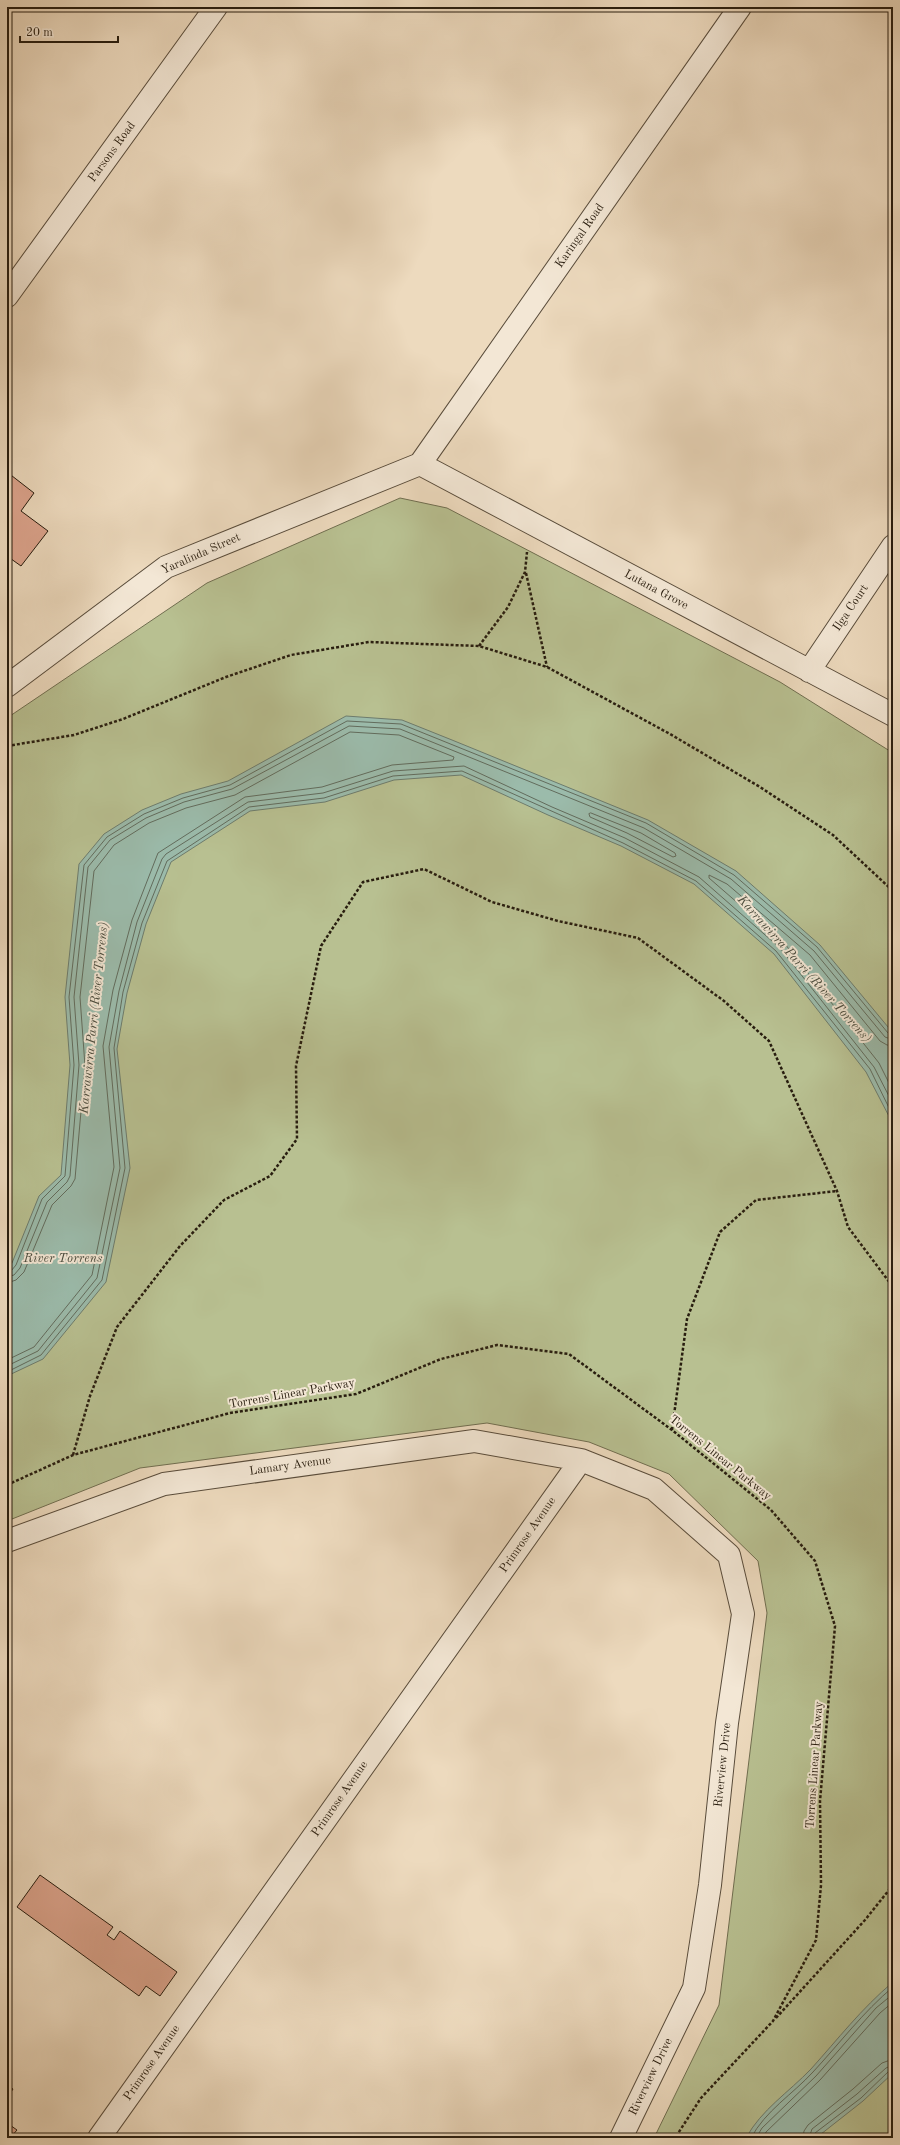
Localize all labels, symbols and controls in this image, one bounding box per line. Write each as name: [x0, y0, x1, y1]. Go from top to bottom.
scale bar: [20, 18, 118, 44]
text: 20 m: [26, 27, 53, 39]
street label: Parsons Road: [86, 120, 138, 184]
street label: Karingal Road: [553, 202, 607, 270]
street label: Yaralinda Street: [160, 531, 242, 577]
street label: Lutana Grove: [622, 568, 690, 612]
street label: Ilga Court: [831, 583, 871, 633]
water label: Karrawirra Parri (River Torrens): [734, 892, 873, 1045]
water label: Karrawirra Parri (River Torrens): [77, 921, 111, 1116]
water label: River Torrens: [23, 1252, 103, 1265]
street label: Torrens Linear Parkway: [228, 1377, 356, 1411]
street label: Torrens Linear Parkway: [667, 1413, 774, 1503]
street label: Lamary Avenue: [248, 1454, 332, 1478]
street label: Primrose Avenue: [498, 1495, 559, 1575]
street label: Torrens Linear Parkway: [805, 1700, 825, 1829]
street label: Riverview Drive: [713, 1722, 733, 1808]
street label: Primrose Avenue: [310, 1759, 371, 1839]
street label: Primrose Avenue: [122, 2023, 183, 2103]
street label: Riverview Drive: [627, 2036, 675, 2118]

